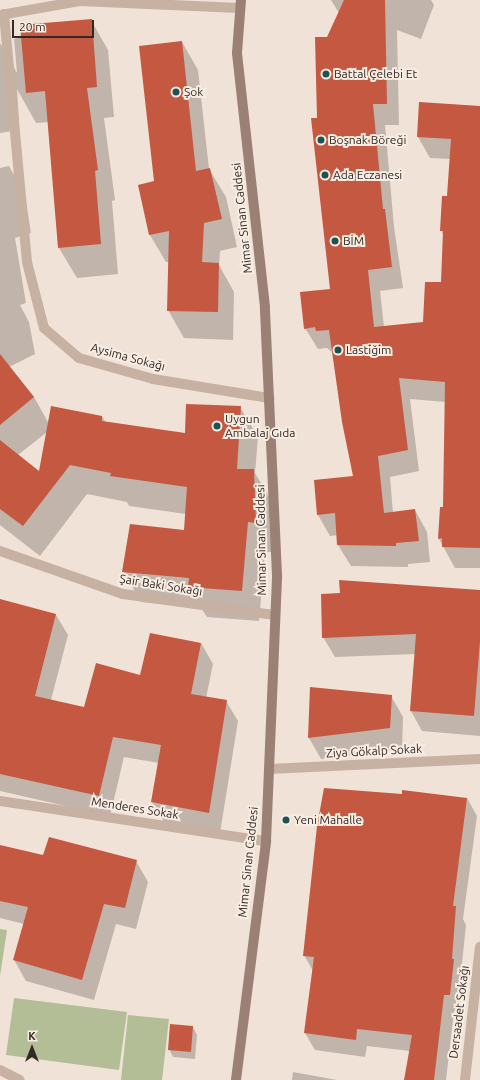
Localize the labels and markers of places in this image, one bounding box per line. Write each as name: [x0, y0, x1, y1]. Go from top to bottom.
place label: Battal Çelebi Et: [334, 67, 417, 81]
marker: Battal Çelebi Et: [321, 69, 331, 79]
place label: Şok: [184, 85, 203, 99]
marker: Şok: [171, 87, 181, 97]
place label: Boşnak Böreği: [329, 133, 406, 147]
marker: Boşnak Böreği: [316, 135, 326, 145]
place label: Ada Eczanesi: [333, 168, 402, 182]
marker: Ada Eczanesi: [320, 170, 330, 180]
place label: BİM: [343, 234, 364, 248]
marker: BİM: [330, 236, 340, 246]
place label: Lastiğim: [346, 343, 391, 357]
marker: Lastiğim: [333, 345, 343, 355]
place label: Uygun Ambalaj Gıda: [225, 412, 295, 440]
marker: Uygun Ambalaj Gıda: [212, 421, 222, 431]
place label: Yeni Mahalle: [294, 813, 362, 827]
marker: Yeni Mahalle: [281, 815, 291, 825]

